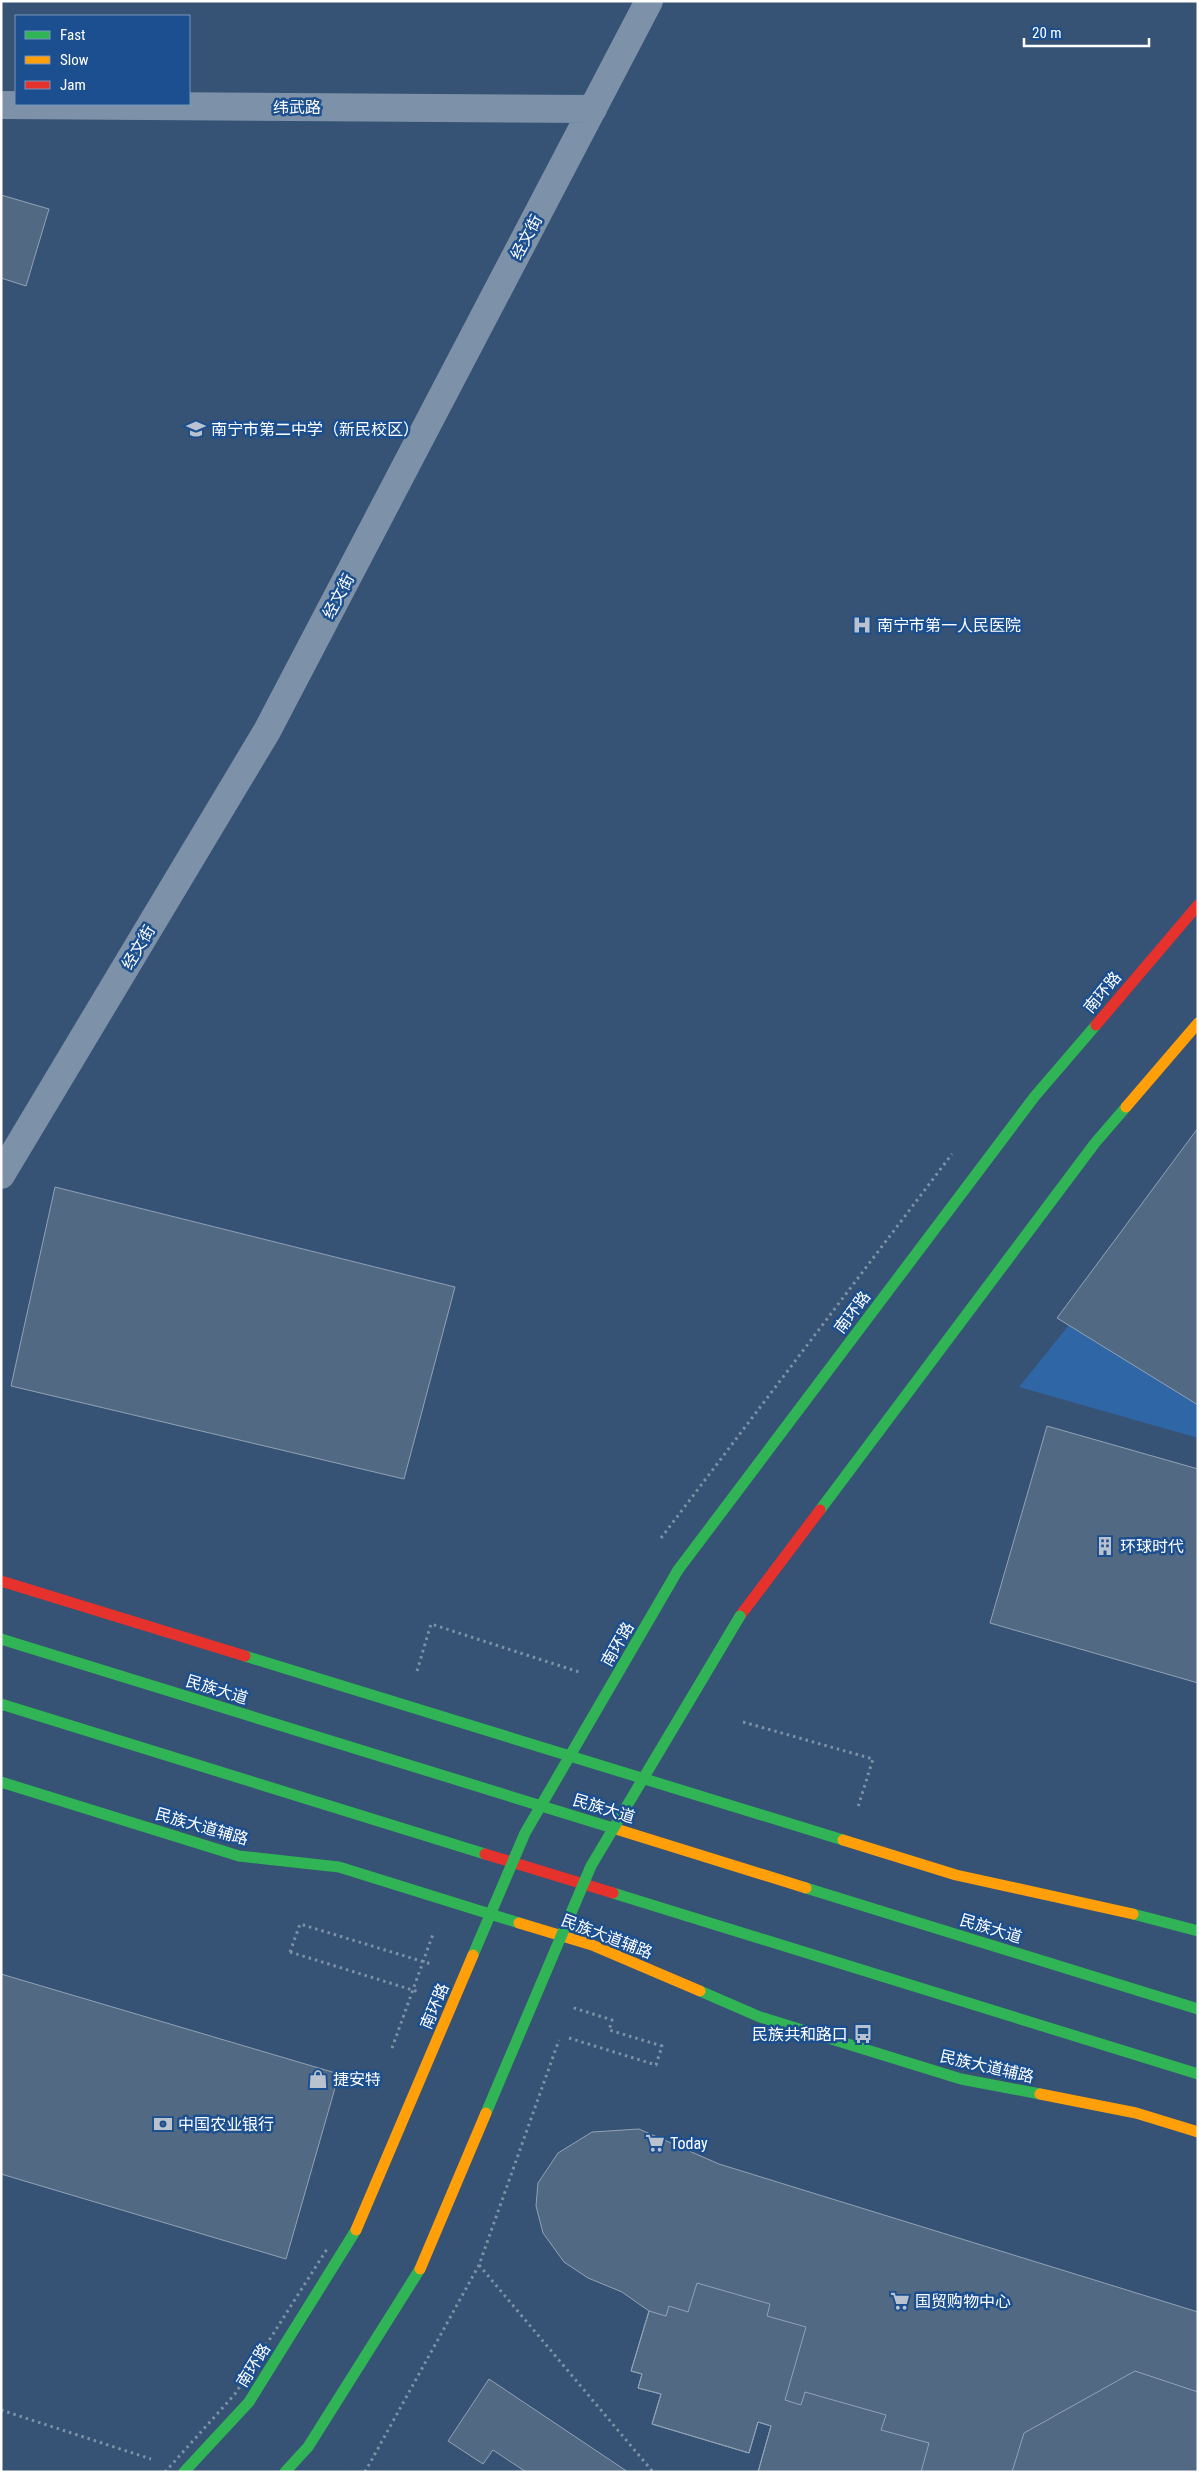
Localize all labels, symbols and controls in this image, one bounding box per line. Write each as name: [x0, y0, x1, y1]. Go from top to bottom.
legend: [15, 15, 190, 105]
scale bar: [1024, 15, 1149, 47]
text: 20 m: [1032, 24, 1062, 42]
text: Fast: [60, 26, 85, 44]
text: Slow: [60, 51, 89, 69]
text: Jam: [60, 76, 86, 94]
street label: 纬武路: [273, 98, 321, 117]
street label: 经文街: [507, 212, 546, 263]
school or university icon: 南宁市第二中学（新民校区）: [185, 418, 207, 440]
place label: 南宁市第二中学（新民校区）: [211, 420, 419, 439]
street label: 经文街: [319, 571, 358, 622]
hospital icon: 南宁市第一人民医院: [851, 614, 873, 636]
place label: 南宁市第一人民医院: [877, 616, 1021, 635]
street label: 经文街: [118, 922, 159, 973]
street label: 南环路: [1080, 968, 1125, 1017]
street label: 南环路: [830, 1287, 874, 1337]
building icon: 环球时代: [1094, 1535, 1116, 1557]
place label: 环球时代: [1120, 1537, 1184, 1556]
street label: 南环路: [597, 1619, 638, 1670]
street label: 民族大道: [183, 1671, 250, 1708]
street label: 民族大道: [570, 1790, 637, 1827]
street label: 民族大道辅路: [153, 1804, 251, 1849]
street label: 民族大道辅路: [559, 1910, 655, 1963]
street label: 民族大道: [957, 1910, 1024, 1947]
street label: 南环路: [416, 1980, 453, 2032]
bus stop icon: 民族共和路口: [852, 2023, 874, 2045]
place label: 民族共和路口: [752, 2025, 848, 2044]
street label: 民族大道辅路: [938, 2046, 1036, 2087]
shop icon: 捷安特: [307, 2068, 329, 2090]
place label: 捷安特: [333, 2070, 381, 2089]
bank icon: 中国农业银行: [152, 2113, 174, 2135]
place label: 中国农业银行: [178, 2115, 274, 2134]
supermarket icon: Today: [644, 2132, 666, 2154]
place label: Today: [670, 2134, 708, 2153]
supermarket icon: 国贸购物中心: [889, 2290, 911, 2312]
place label: 国贸购物中心: [915, 2292, 1011, 2311]
street label: 南环路: [233, 2340, 274, 2391]

